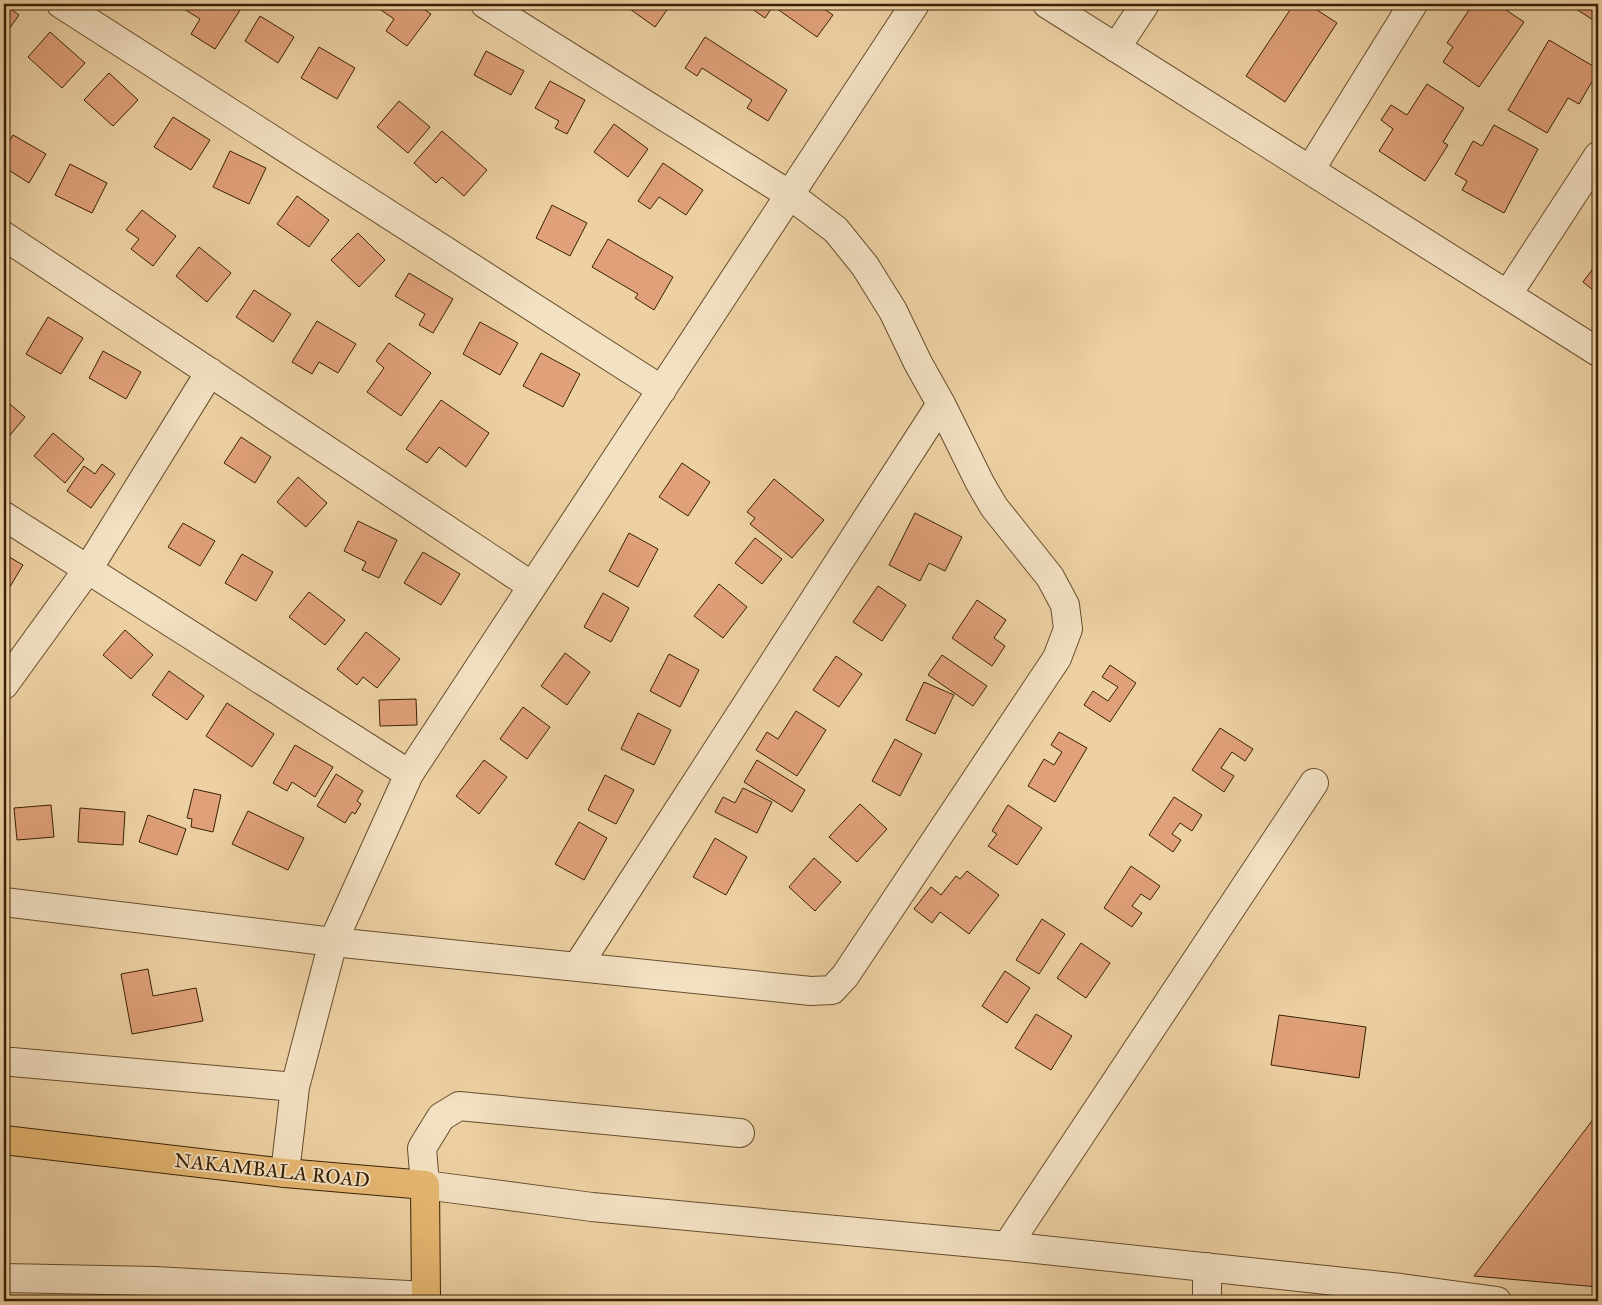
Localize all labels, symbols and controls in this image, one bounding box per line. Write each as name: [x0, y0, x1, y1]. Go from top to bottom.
street label: NAKAMBALA ROAD: [173, 1148, 371, 1192]

